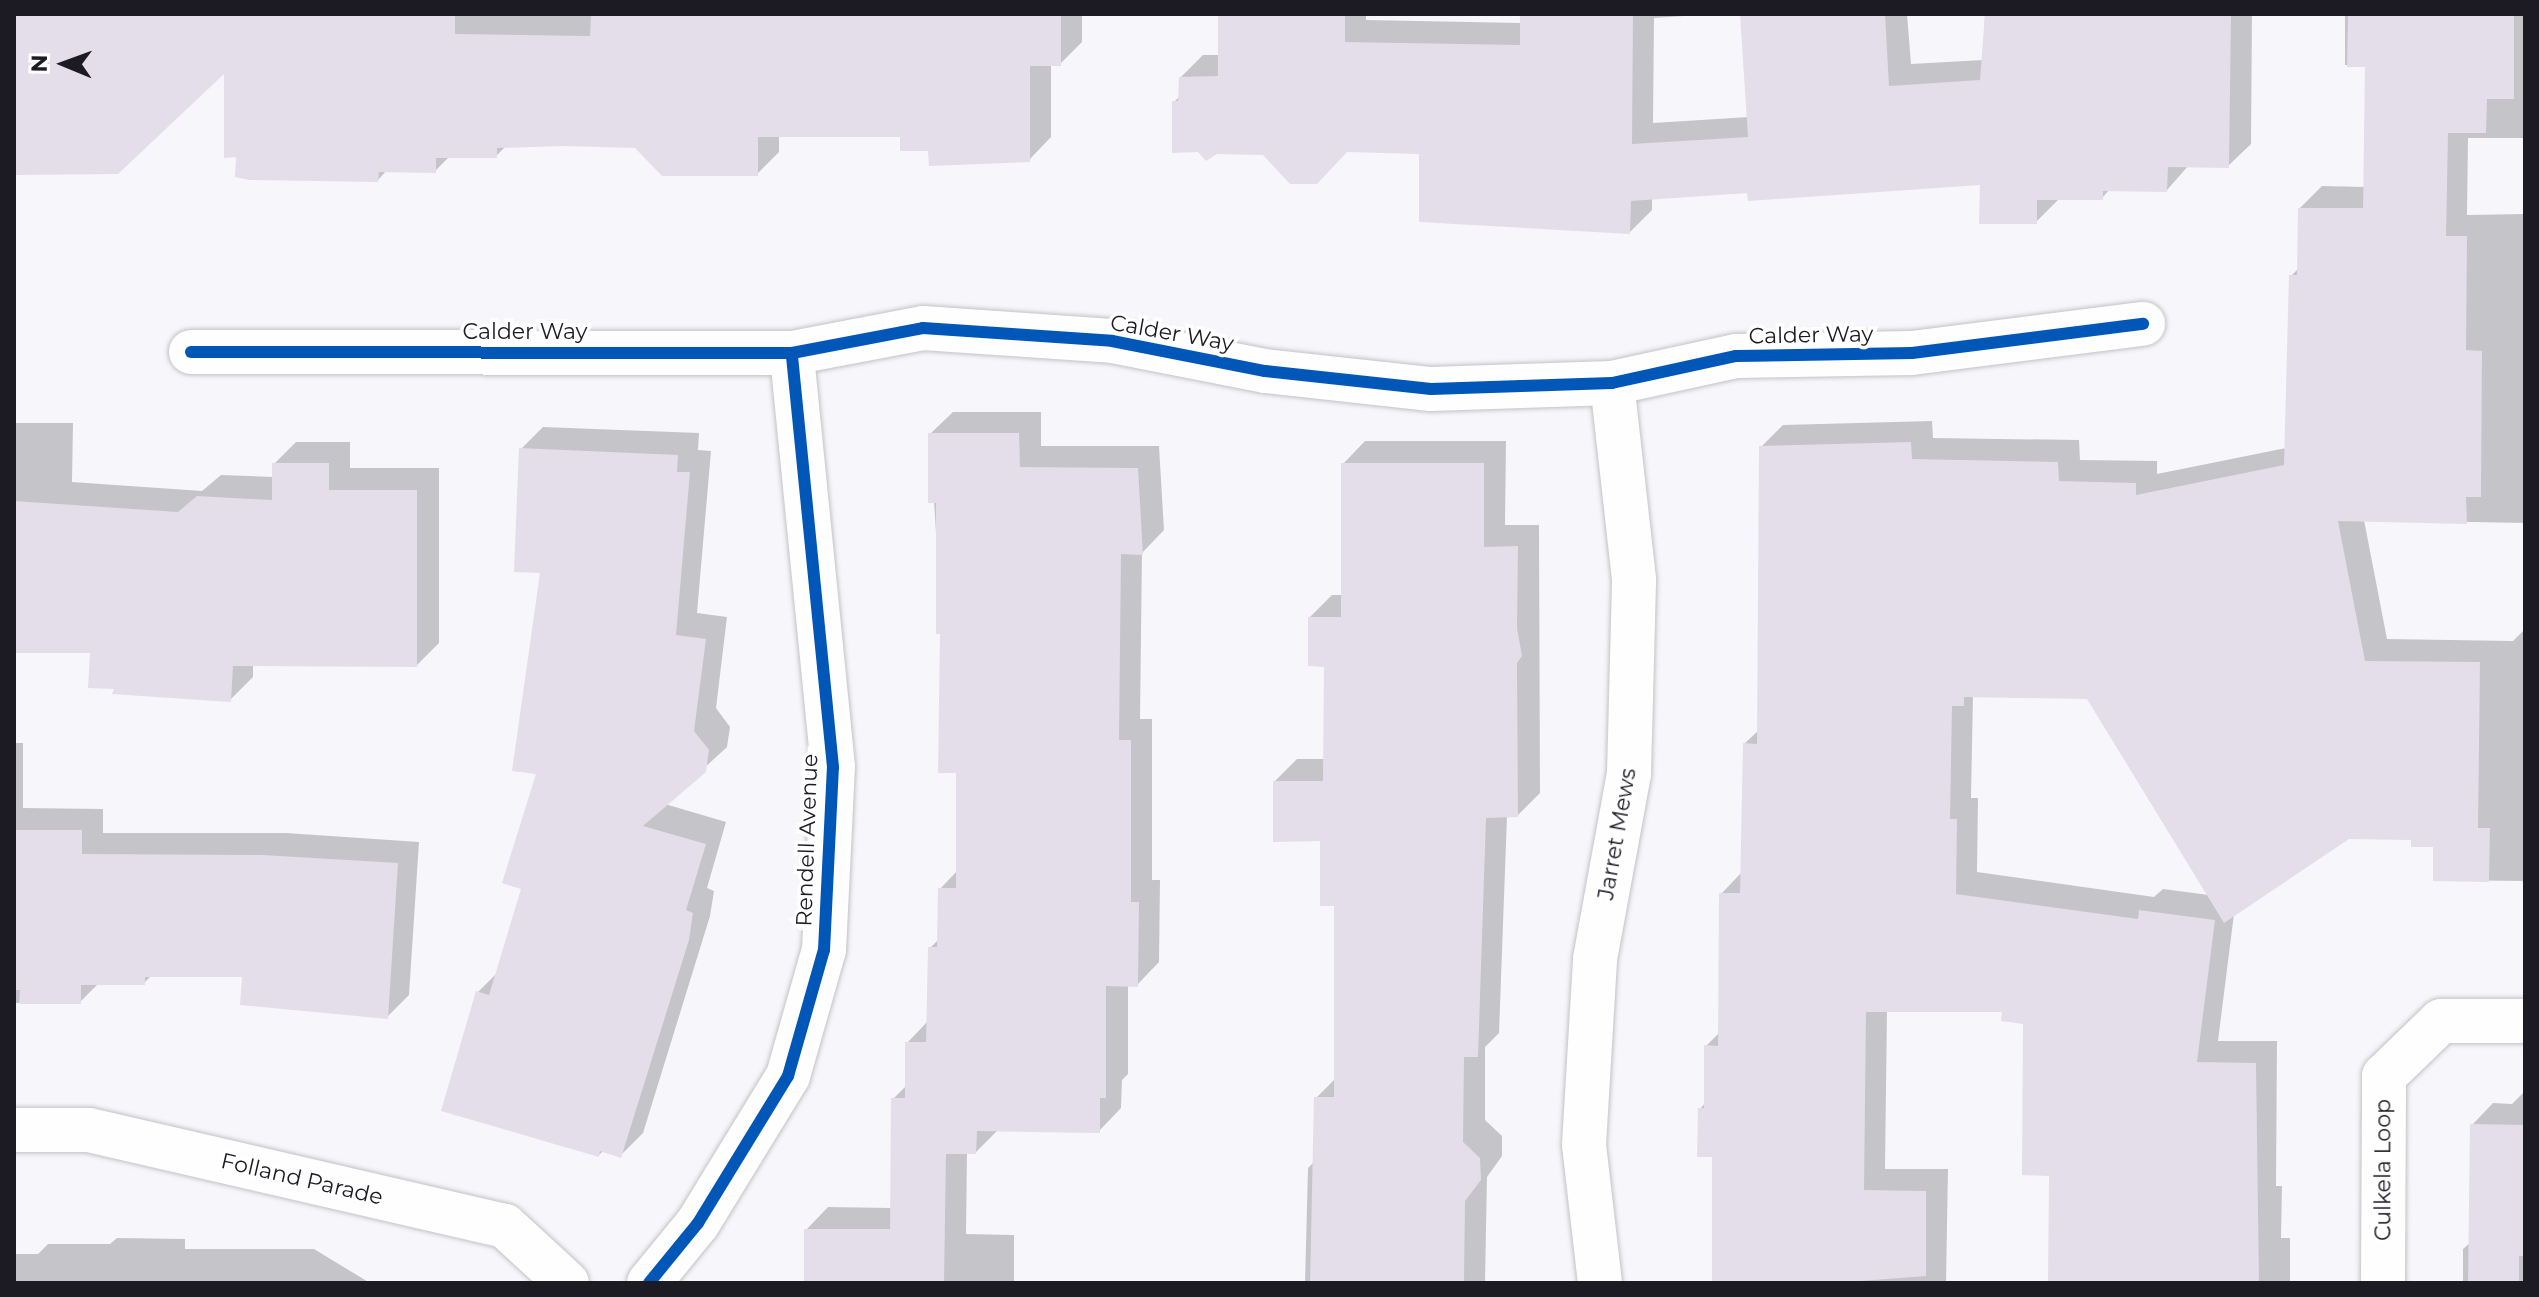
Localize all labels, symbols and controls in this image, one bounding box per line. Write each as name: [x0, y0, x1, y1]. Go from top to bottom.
north arrow: [24, 24, 104, 104]
text: N: [26, 54, 53, 73]
street label: Calder Way: [1108, 309, 1236, 357]
street label: Calder Way: [463, 319, 587, 345]
street label: Calder Way: [1748, 321, 1874, 349]
street label: Rendell Avenue: [791, 753, 823, 927]
street label: Jarret Mews: [1592, 766, 1642, 902]
street label: Culkela Loop: [2370, 1099, 2396, 1241]
street label: Folland Parade: [219, 1148, 385, 1210]

